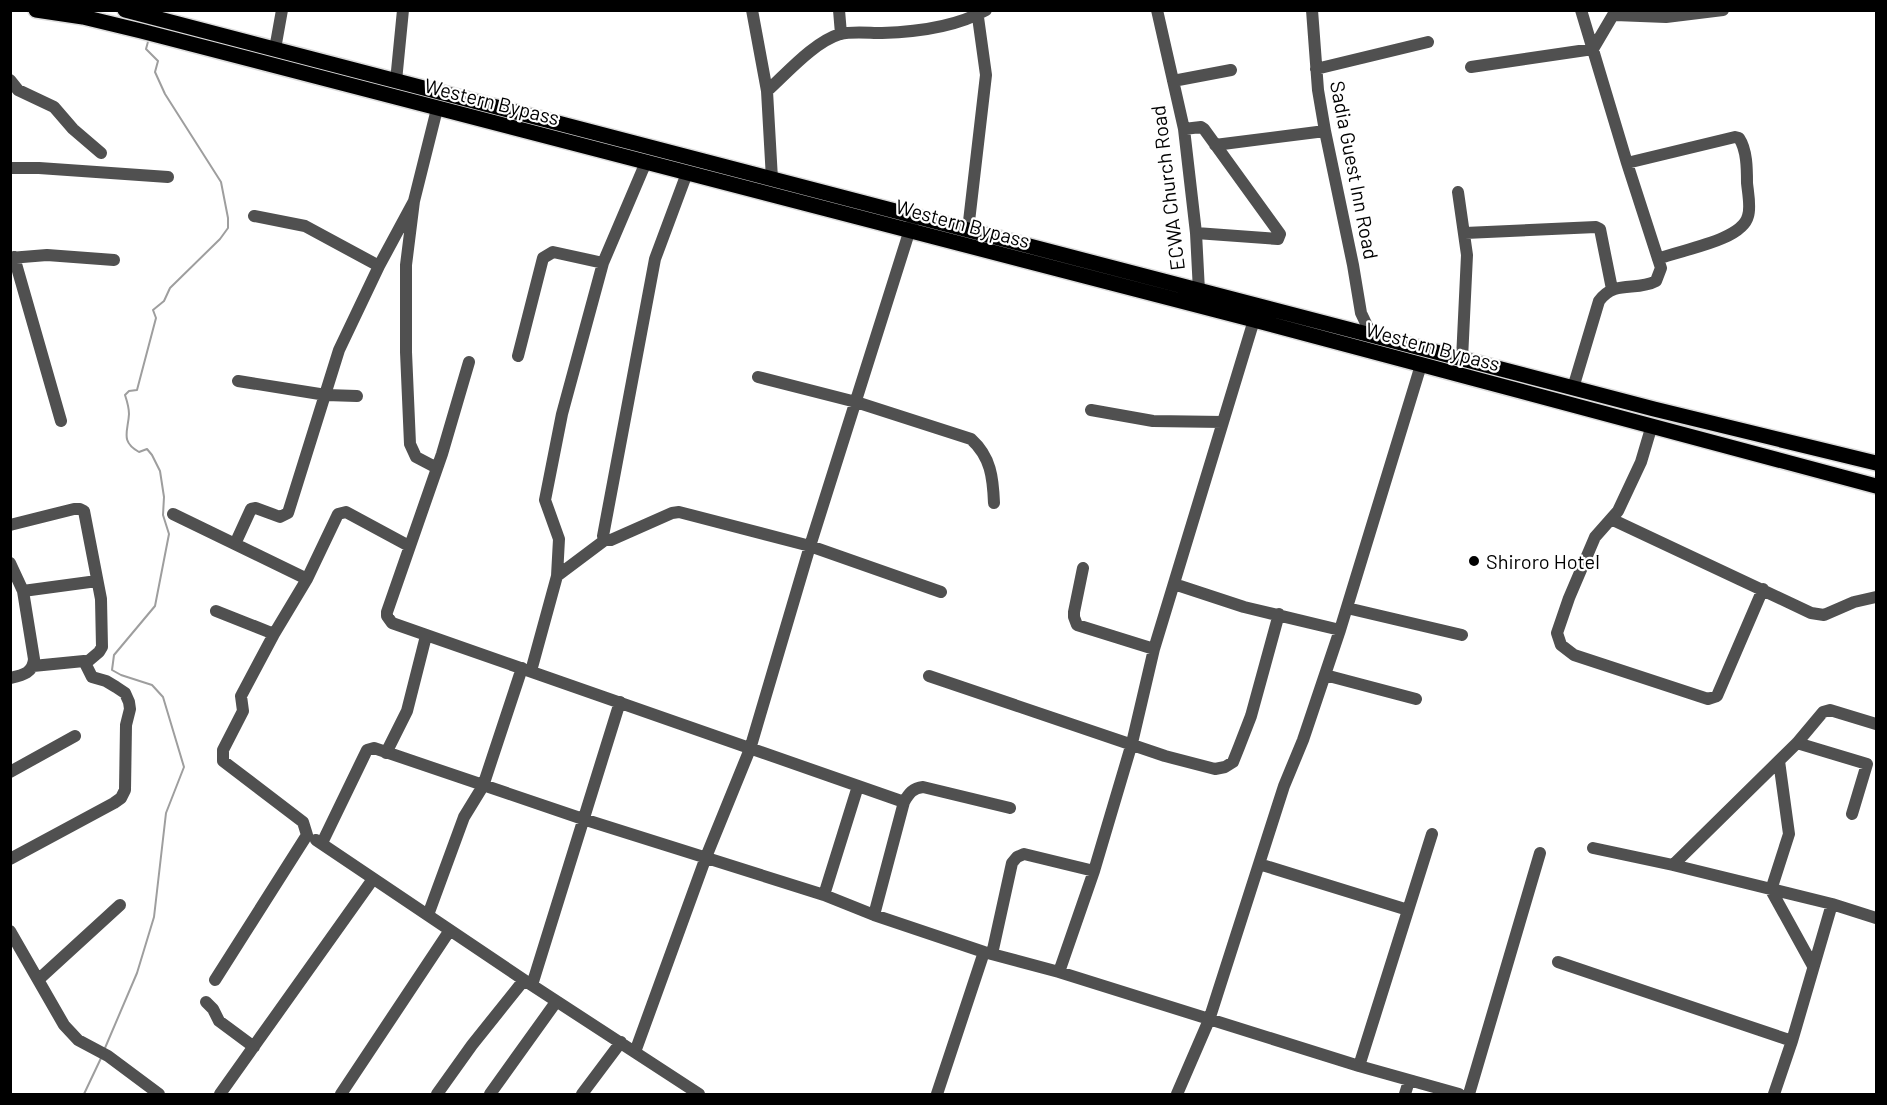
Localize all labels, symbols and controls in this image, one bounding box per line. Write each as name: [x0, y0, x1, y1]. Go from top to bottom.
street label: Western Bypass: [422, 73, 562, 129]
street label: Sadia Guest Inn Road: [1326, 79, 1384, 261]
street label: ECWA Church Road: [1145, 104, 1189, 272]
street label: Western Bypass: [893, 194, 1033, 252]
street label: Western Bypass: [1363, 317, 1503, 375]
place label: Shiroro Hotel: [1486, 549, 1600, 573]
marker: Shiroro Hotel: [1467, 554, 1481, 568]

